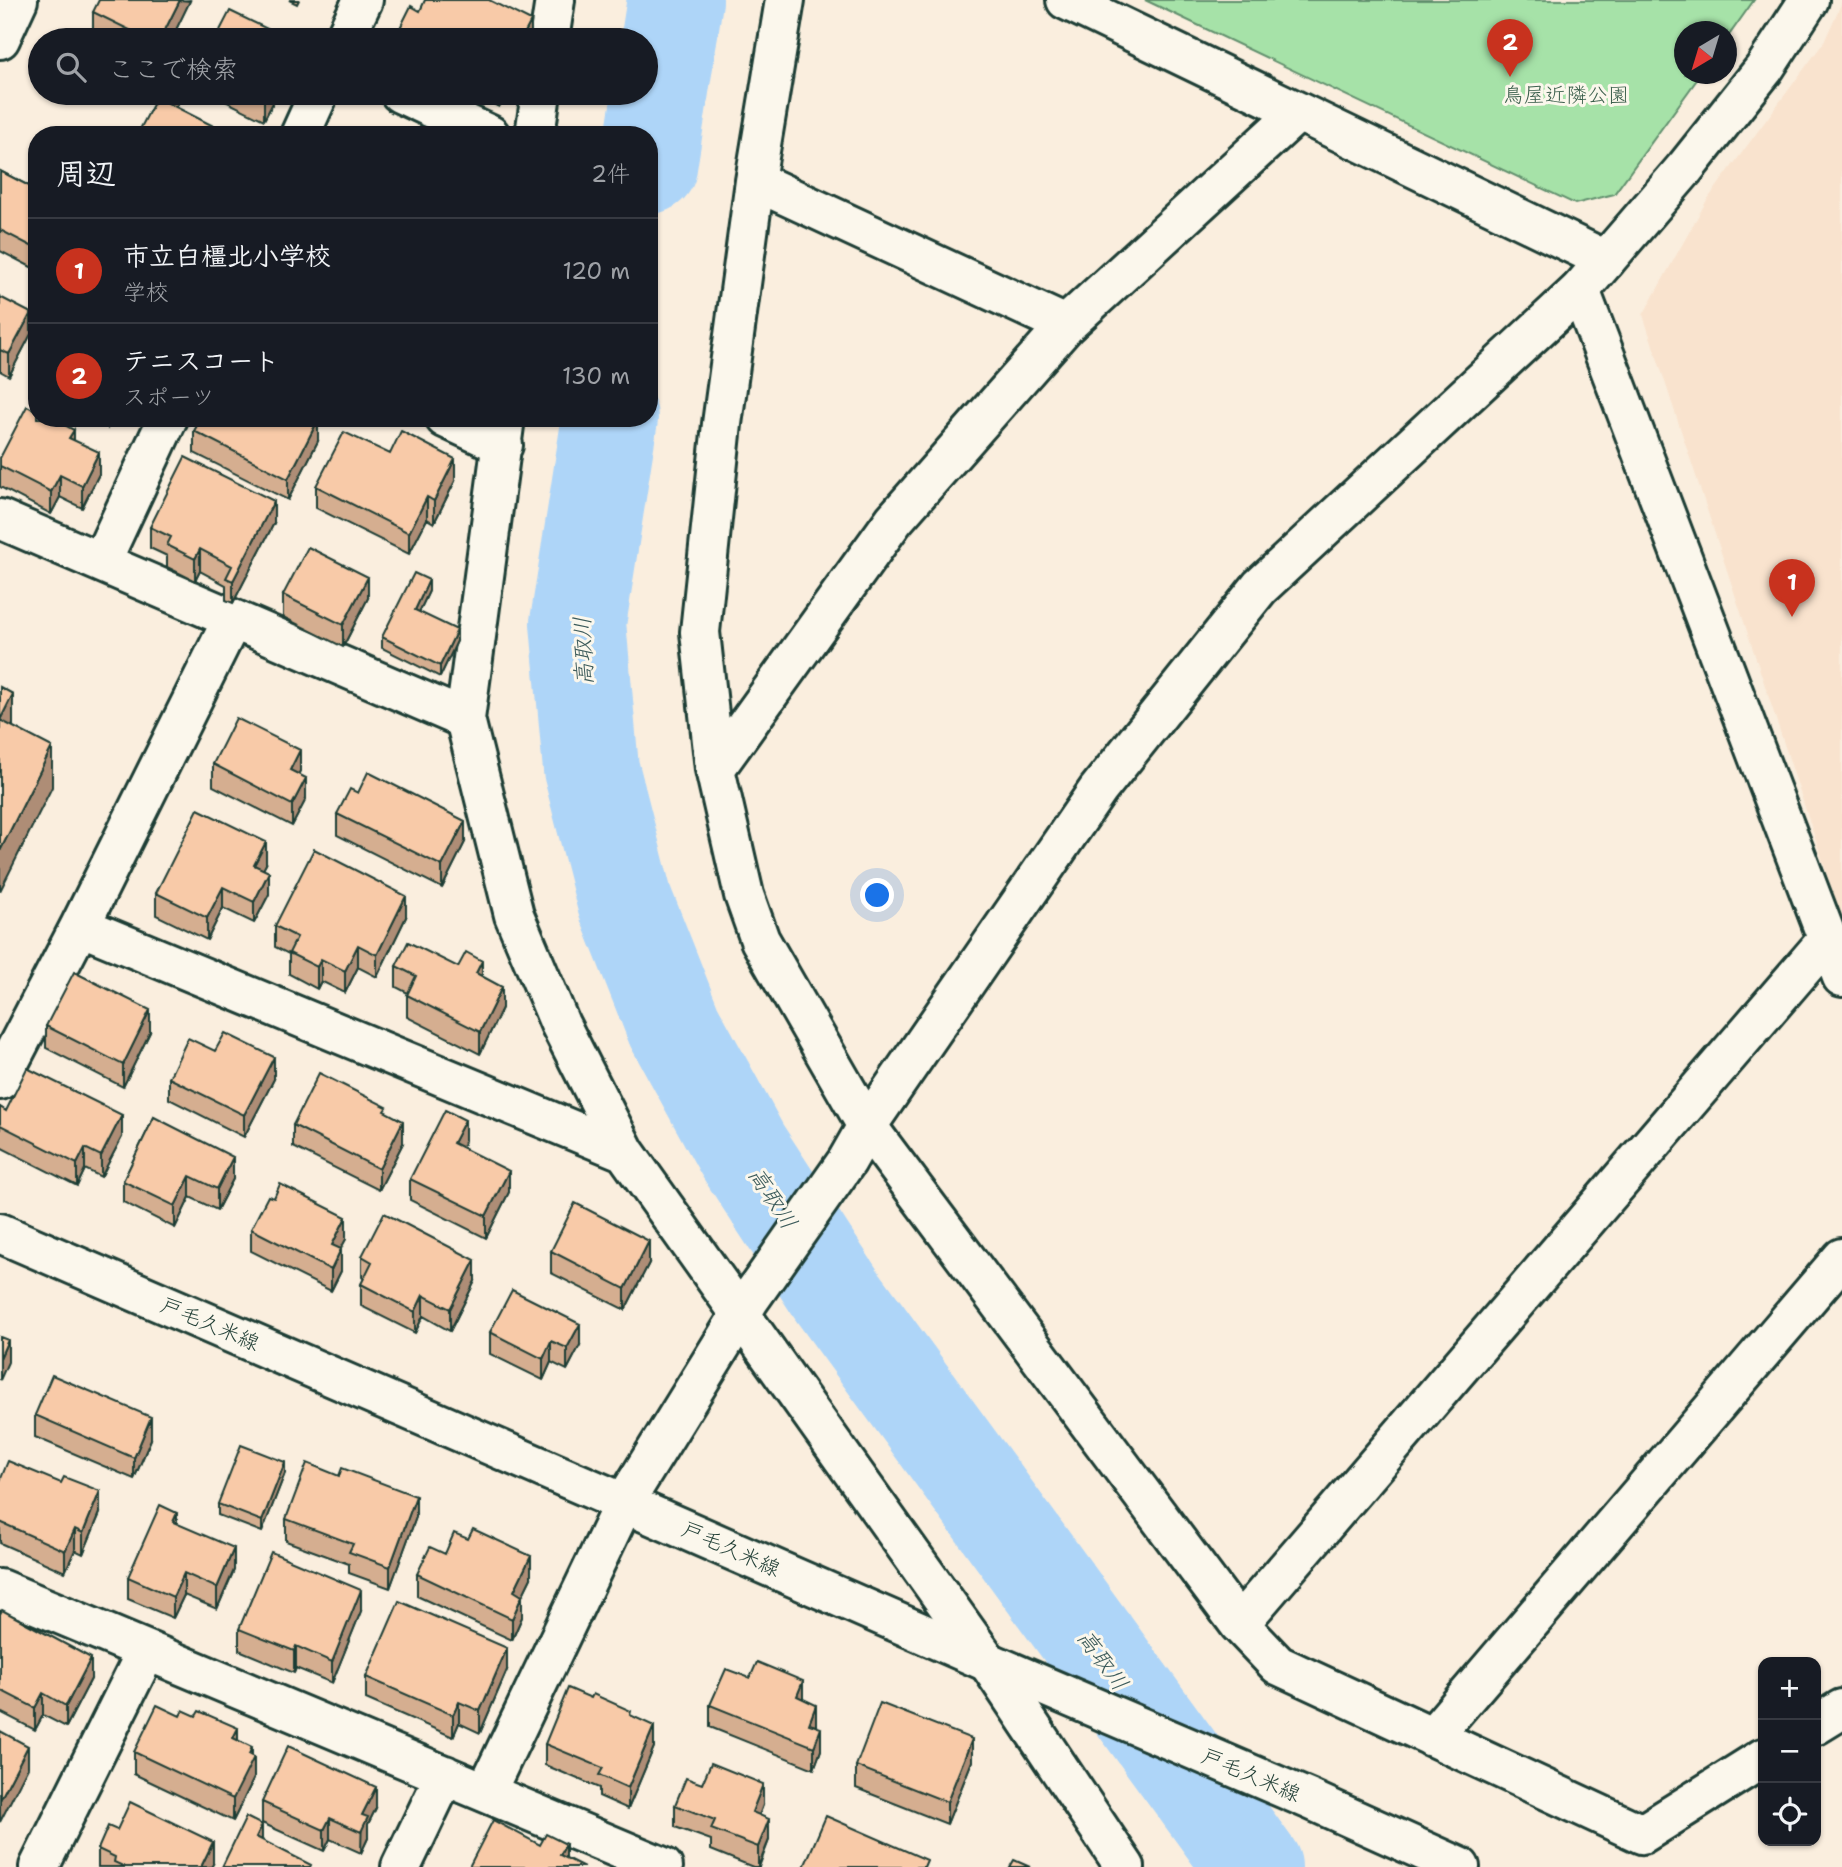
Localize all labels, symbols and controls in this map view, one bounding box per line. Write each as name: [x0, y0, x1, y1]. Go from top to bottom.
pin: 2: [1487, 19, 1533, 77]
north arrow: [1674, 21, 1737, 84]
search box: [28, 28, 658, 105]
icon: search: [52, 48, 90, 86]
text: ここで検索: [108, 51, 238, 86]
park label: 鳥屋近隣公園: [1503, 81, 1629, 109]
text: 周辺: [56, 153, 116, 194]
text: 2件: [591, 159, 630, 189]
text: 市立白橿北小学校: [123, 238, 331, 273]
text: 1: [74, 256, 84, 286]
text: 120 m: [562, 256, 630, 286]
text: 学校: [123, 277, 169, 307]
text: テニスコート: [123, 343, 280, 378]
text: 2: [71, 361, 87, 391]
text: 130 m: [562, 361, 630, 391]
text: スポーツ: [123, 382, 215, 412]
pin: 1: [1769, 559, 1815, 617]
water label: 高取川: [567, 616, 599, 686]
your location: [860, 878, 894, 912]
water label: 高取川: [742, 1161, 804, 1235]
street label: 戸毛久米線: [156, 1291, 264, 1357]
street label: 戸毛久米線: [677, 1515, 785, 1583]
water label: 高取川: [1071, 1623, 1135, 1697]
map controls: [1758, 1657, 1821, 1846]
button: +: [1758, 1657, 1821, 1720]
button: −: [1758, 1720, 1821, 1783]
street label: 戸毛久米線: [1197, 1742, 1305, 1808]
button: locate: [1758, 1783, 1821, 1846]

